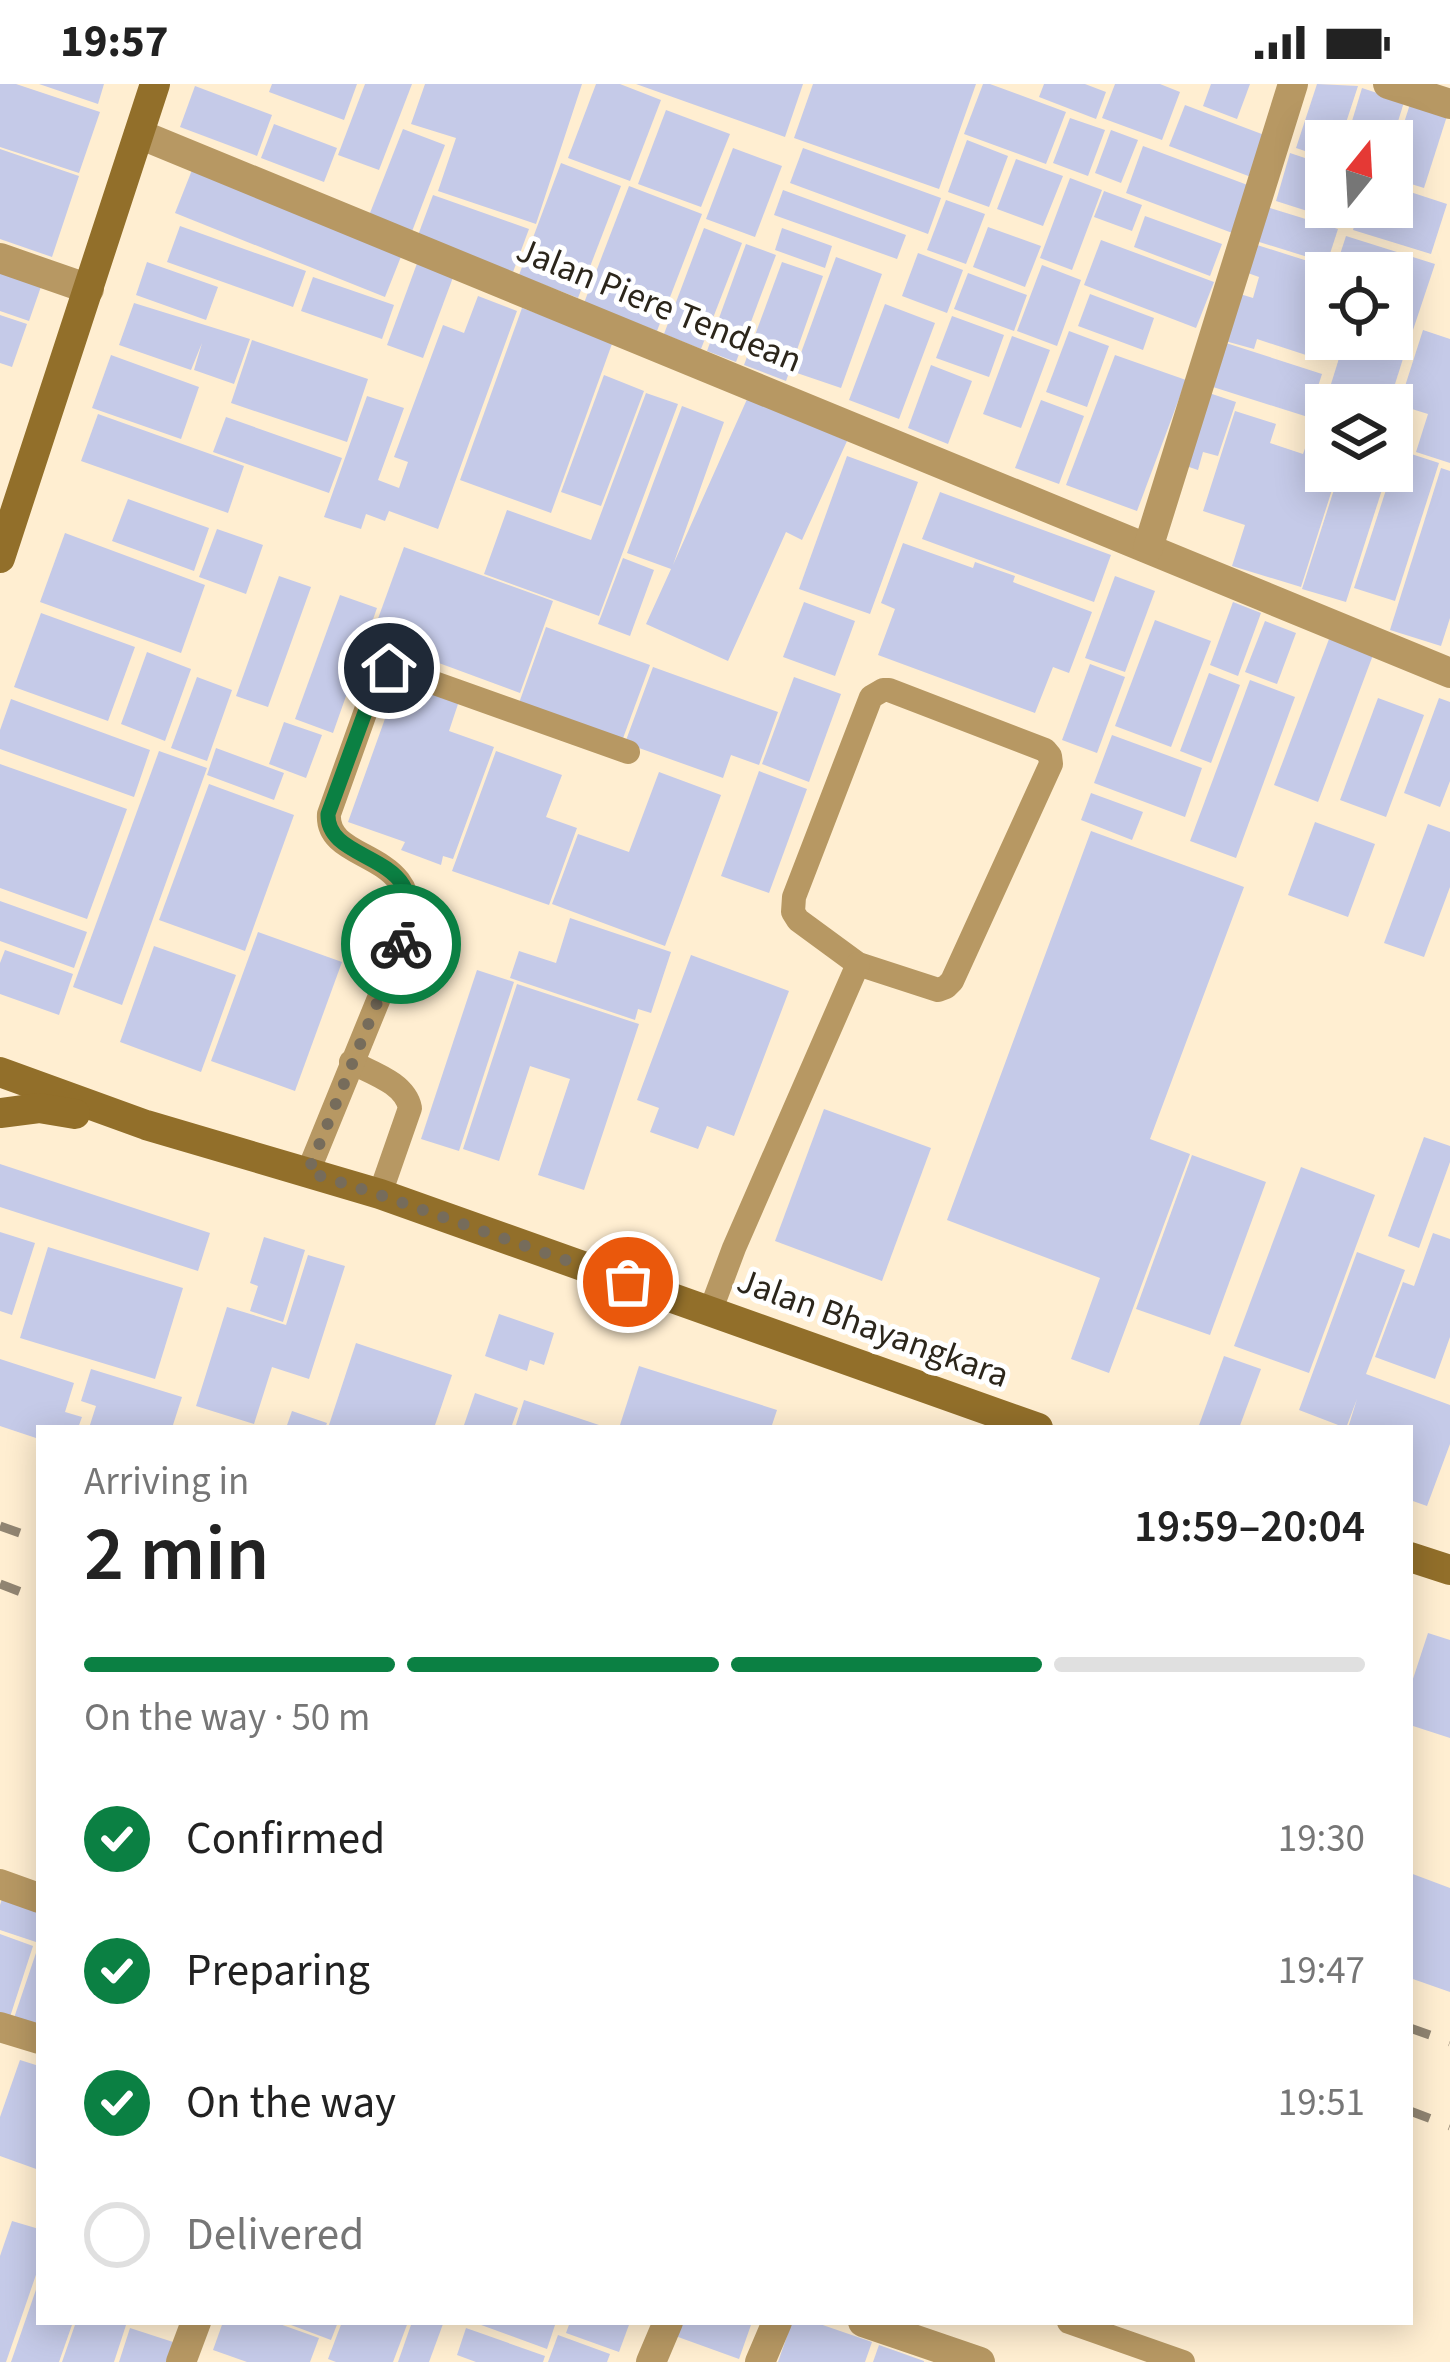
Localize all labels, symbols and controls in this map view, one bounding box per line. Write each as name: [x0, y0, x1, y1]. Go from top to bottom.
text: 19:57: [60, 10, 169, 74]
north arrow: [1305, 120, 1413, 228]
map controls: [1305, 120, 1413, 492]
street label: Jalan Piere Tendean: [509, 225, 809, 385]
button: locate: [1305, 252, 1413, 360]
button: layers: [1305, 384, 1413, 492]
pin: [338, 617, 440, 719]
icon: home: [356, 635, 422, 701]
courier: [341, 884, 461, 1004]
icon: bike: [368, 911, 434, 977]
pin: [577, 1231, 679, 1333]
icon: bag: [595, 1249, 661, 1315]
street label: Jalan Bhayangkara: [730, 1255, 1016, 1401]
text: Arriving in: [84, 1454, 249, 1510]
text: 19:59–20:04: [1134, 1495, 1365, 1559]
text: 2 min: [84, 1499, 269, 1610]
text: On the way · 50 m: [84, 1690, 370, 1746]
icon: check: [84, 1806, 150, 1872]
text: Confirmed: [186, 1807, 385, 1871]
text: 19:30: [1278, 1811, 1365, 1867]
icon: check: [84, 1938, 150, 2004]
text: Preparing: [186, 1939, 370, 2003]
text: 19:47: [1278, 1943, 1365, 1999]
icon: check: [84, 2070, 150, 2136]
text: On the way: [186, 2071, 396, 2135]
text: 19:51: [1278, 2075, 1365, 2131]
text: Delivered: [186, 2203, 364, 2267]

